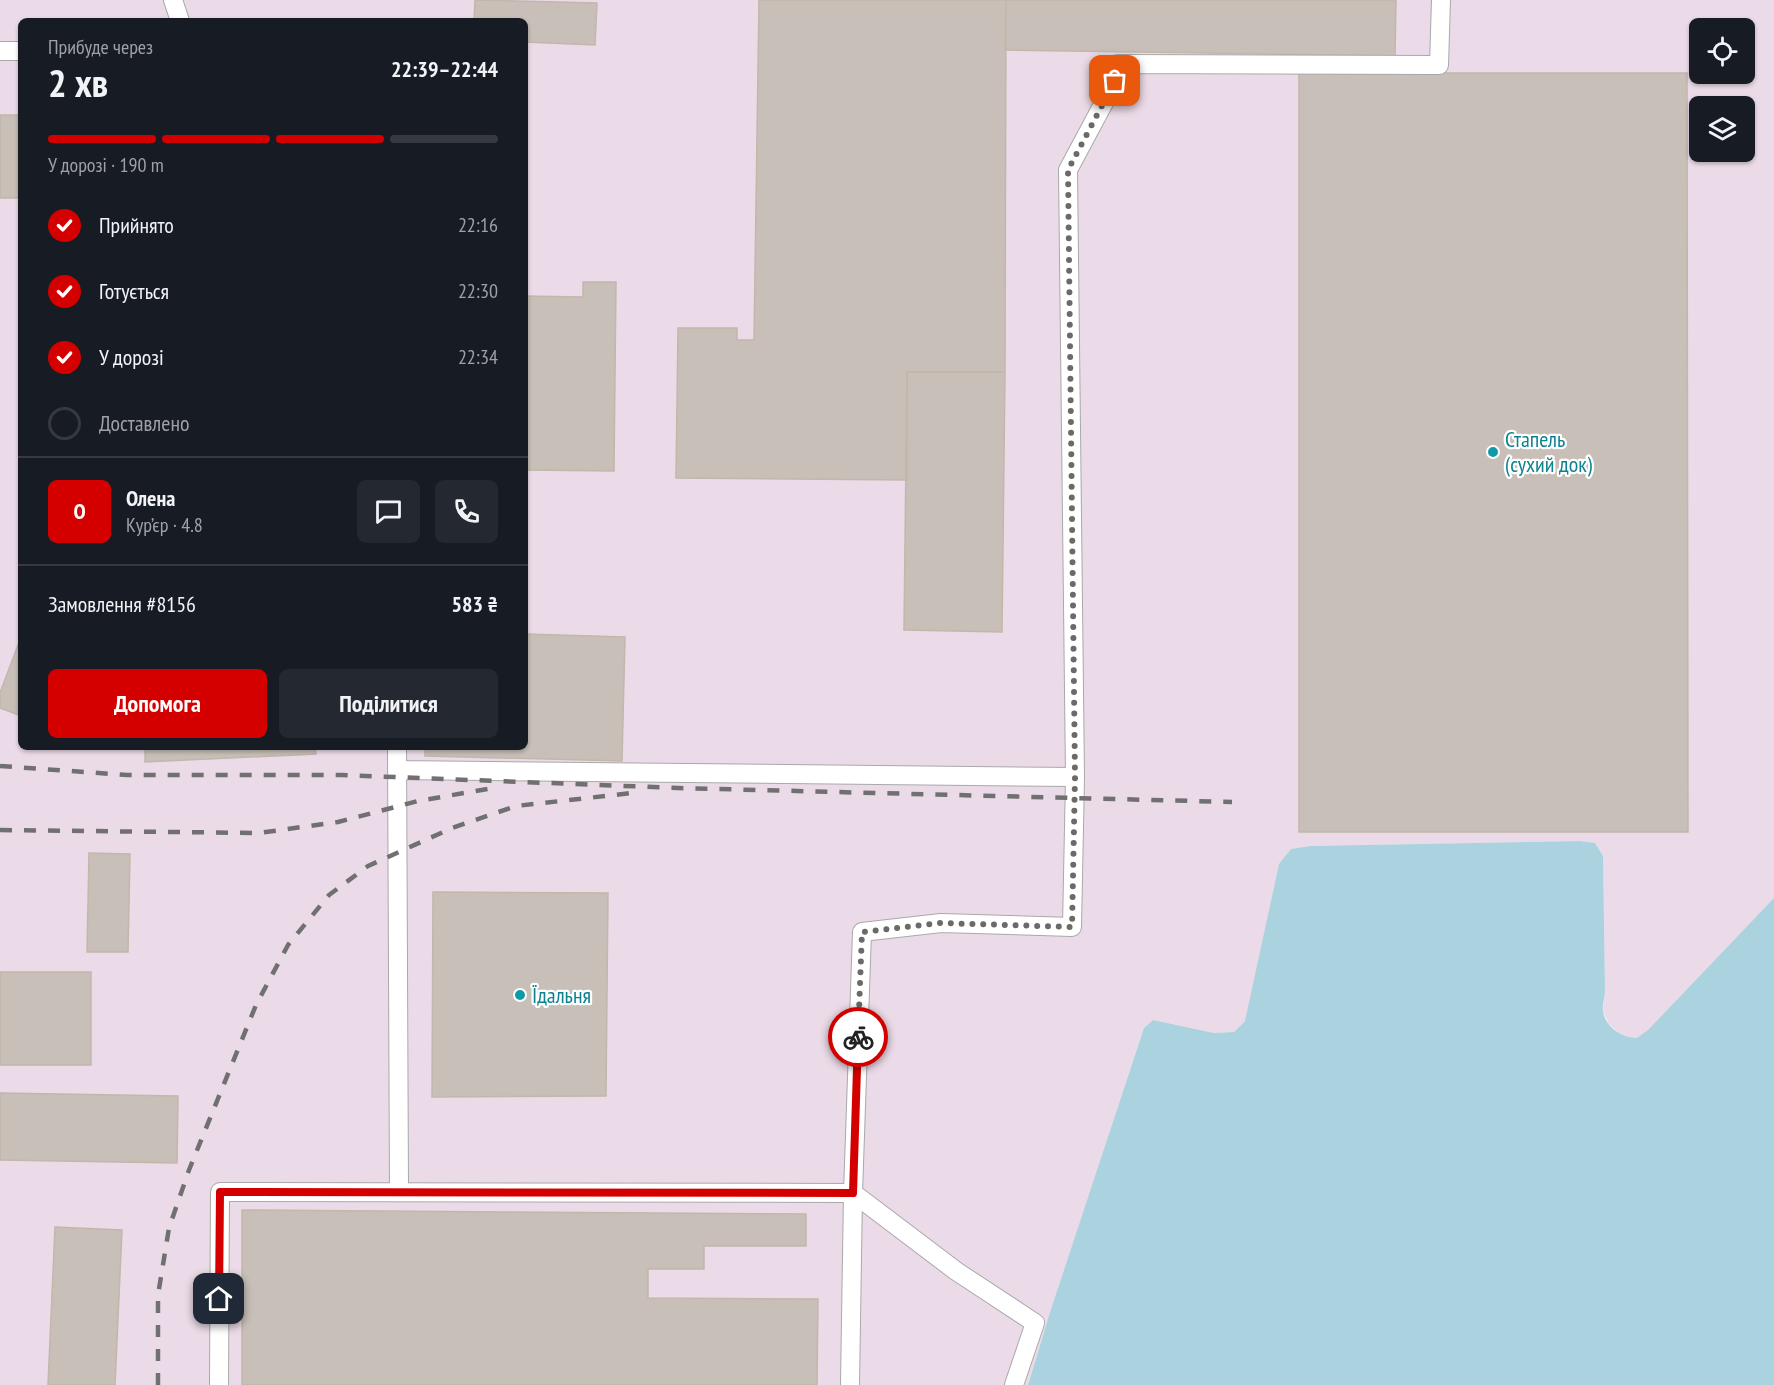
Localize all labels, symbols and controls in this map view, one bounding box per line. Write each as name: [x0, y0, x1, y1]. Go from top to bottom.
map controls: [1689, 18, 1755, 162]
button: locate: [1689, 18, 1755, 84]
text: Прибуде через: [48, 34, 153, 60]
text: 22:39–22:44: [391, 55, 498, 83]
pin: [1089, 55, 1140, 106]
text: 2 хв: [48, 57, 108, 108]
icon: bag: [1098, 64, 1131, 97]
button: layers: [1689, 96, 1755, 162]
text: У дорозі · 190 m: [48, 152, 164, 178]
icon: check: [48, 209, 81, 242]
text: Прийнято: [99, 211, 174, 239]
text: 22:16: [458, 212, 498, 238]
icon: check: [48, 275, 81, 308]
text: Готується: [99, 277, 169, 305]
text: 22:30: [458, 278, 498, 304]
icon: check: [48, 341, 81, 374]
text: У дорозі: [99, 343, 164, 371]
text: 22:34: [458, 344, 498, 370]
text: Доставлено: [99, 409, 189, 437]
place label: Стапель (сухий док): [1505, 425, 1593, 478]
marker: Стапель (сухий док): [1486, 445, 1500, 459]
button: chat: [357, 480, 420, 543]
button: phone: [435, 480, 498, 543]
text: Олена: [126, 484, 175, 512]
text: О: [73, 497, 86, 525]
text: Кур’єр · 4.8: [126, 512, 203, 538]
text: Замовлення #8156: [48, 590, 196, 618]
text: 583 ₴: [451, 590, 498, 618]
button: Допомога: [48, 669, 267, 738]
button: Поділитися: [279, 669, 498, 738]
place label: Їдальня: [532, 981, 591, 1009]
marker: Їдальня: [513, 988, 527, 1002]
courier: [828, 1007, 888, 1067]
icon: bike: [842, 1021, 875, 1054]
pin: [193, 1273, 244, 1324]
icon: home: [202, 1282, 235, 1315]

